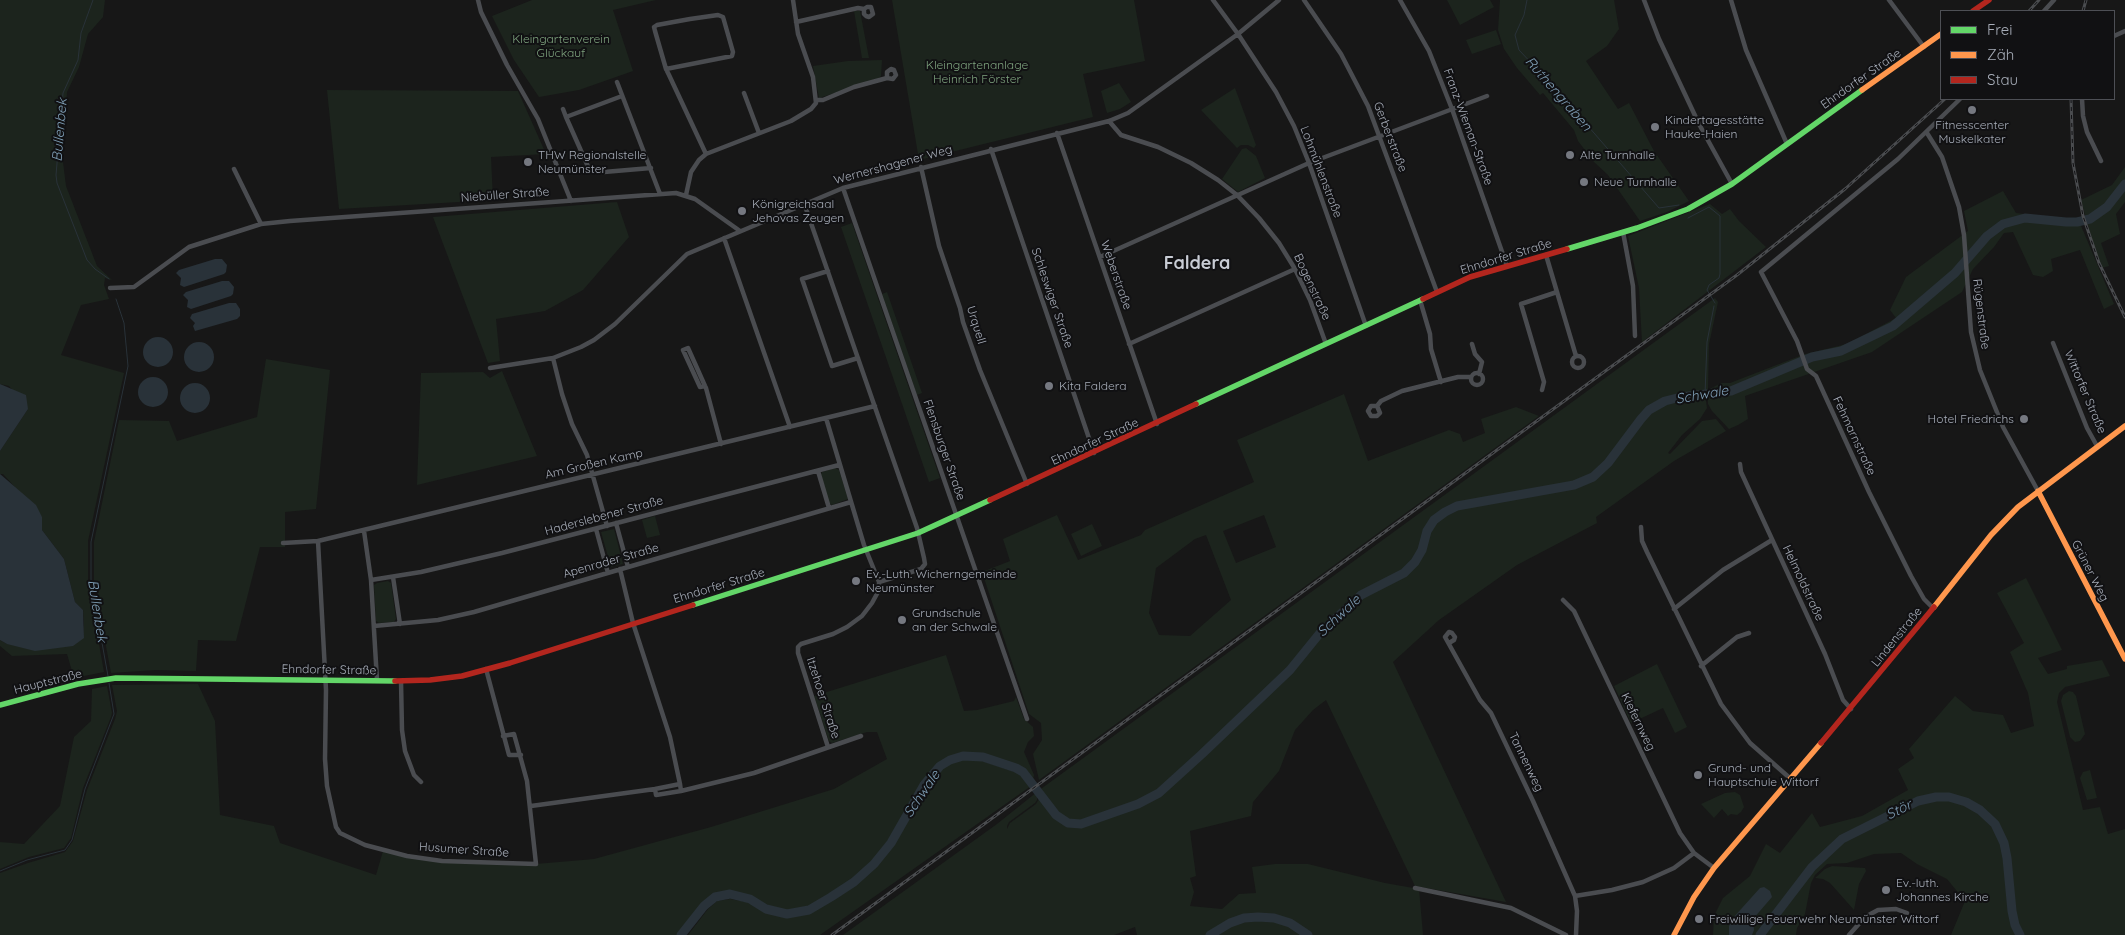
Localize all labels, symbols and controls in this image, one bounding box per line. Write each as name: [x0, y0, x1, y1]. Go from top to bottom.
legend: [1940, 10, 2115, 100]
text: Frei: [1987, 20, 2013, 39]
park label: Kleingartenverein Glückauf: [512, 32, 610, 60]
text: Zäh: [1987, 45, 2014, 64]
street label: Ehndorfer Straße: [1818, 46, 1904, 112]
water label: Ruthengraben: [1521, 53, 1595, 135]
park label: Kleingartenanlage Heinrich Förster: [926, 58, 1028, 86]
street label: Franz-Wieman-Straße: [1440, 67, 1496, 187]
text: Stau: [1987, 70, 2018, 89]
water label: Bullenbek: [49, 98, 71, 162]
street label: Gerberstraße: [1370, 100, 1410, 174]
marker: Fitnesscenter Muskelkater: [1966, 104, 1978, 116]
place label: Kindertagesstätte Hauke-Haien: [1665, 113, 1764, 141]
place label: Fitnesscenter Muskelkater: [1935, 118, 2009, 146]
marker: Kindertagesstätte Hauke-Haien: [1649, 121, 1661, 133]
street label: Lohmühlenstraße: [1297, 124, 1345, 220]
street label: Wernershagener Weg: [832, 142, 954, 188]
place label: THW Regionalstelle Neumünster: [538, 148, 646, 176]
place label: Alte Turnhalle: [1580, 148, 1655, 162]
marker: Alte Turnhalle: [1564, 149, 1576, 161]
marker: THW Regionalstelle Neumünster: [522, 156, 534, 168]
place label: Neue Turnhalle: [1594, 175, 1677, 189]
marker: Neue Turnhalle: [1578, 176, 1590, 188]
street label: Niebüller Straße: [460, 185, 550, 205]
place label: Königreichsaal Jehovas Zeugen: [752, 197, 844, 225]
marker: Königreichsaal Jehovas Zeugen: [736, 205, 748, 217]
street label: Ehndorfer Straße: [1459, 236, 1553, 278]
street label: Weberstraße: [1097, 238, 1135, 312]
street label: Schleswiger Straße: [1028, 246, 1076, 350]
street label: Bogenstraße: [1290, 252, 1334, 322]
district label: Faldera: [1164, 253, 1230, 275]
street label: Rügenstraße: [1970, 278, 1992, 350]
street label: Urquell: [963, 304, 989, 346]
street label: Wittorfer Straße: [2061, 348, 2109, 436]
place label: Kita Faldera: [1059, 379, 1127, 393]
marker: Kita Faldera: [1043, 380, 1055, 392]
water label: Schwale: [1674, 382, 1730, 408]
street label: Fehmarnstraße: [1829, 394, 1879, 478]
street label: Flensburger Straße: [920, 398, 968, 502]
place label: Hotel Friedrichs: [1928, 412, 2014, 426]
marker: Hotel Friedrichs: [2018, 413, 2030, 425]
street label: Ehndorfer Straße: [1049, 415, 1141, 469]
street label: Am Großen Kamp: [544, 446, 644, 482]
street label: Haderslebener Straße: [543, 493, 665, 539]
street label: Grüner Weg: [2068, 538, 2112, 604]
street label: Apenrader Straße: [561, 540, 661, 582]
street label: Helmoldstraße: [1779, 543, 1827, 623]
street label: Ehndorfer Straße: [672, 565, 766, 607]
place label: Ev.-Luth. Wicherngemeinde Neumünster: [866, 567, 1016, 595]
marker: Ev.-Luth. Wicherngemeinde Neumünster: [850, 575, 862, 587]
water label: Bullenbek: [84, 578, 110, 644]
water label: Schwale: [1314, 592, 1364, 640]
street label: Lindenstraße: [1869, 604, 1925, 670]
place label: Grundschule an der Schwale: [912, 606, 997, 634]
marker: Grundschule an der Schwale: [896, 614, 908, 626]
street label: Itzehoer Straße: [803, 655, 843, 741]
street label: Ehndorfer Straße: [281, 662, 377, 678]
street label: Hauptstraße: [12, 667, 84, 697]
street label: Kiefernweg: [1618, 691, 1658, 753]
street label: Tannenweg: [1505, 730, 1547, 794]
place label: Grund- und Hauptschule Wittorf: [1708, 761, 1819, 789]
water label: Schwale: [900, 767, 944, 821]
marker: Grund- und Hauptschule Wittorf: [1692, 769, 1704, 781]
water label: Stör: [1883, 797, 1915, 823]
street label: Husumer Straße: [419, 840, 509, 860]
place label: Ev.-luth. Johannes Kirche: [1896, 876, 1989, 904]
marker: Ev.-luth. Johannes Kirche: [1880, 884, 1892, 896]
place label: Freiwillige Feuerwehr Neumünster Wittorf: [1709, 912, 1939, 926]
marker: Freiwillige Feuerwehr Neumünster Wittorf: [1693, 913, 1705, 925]

